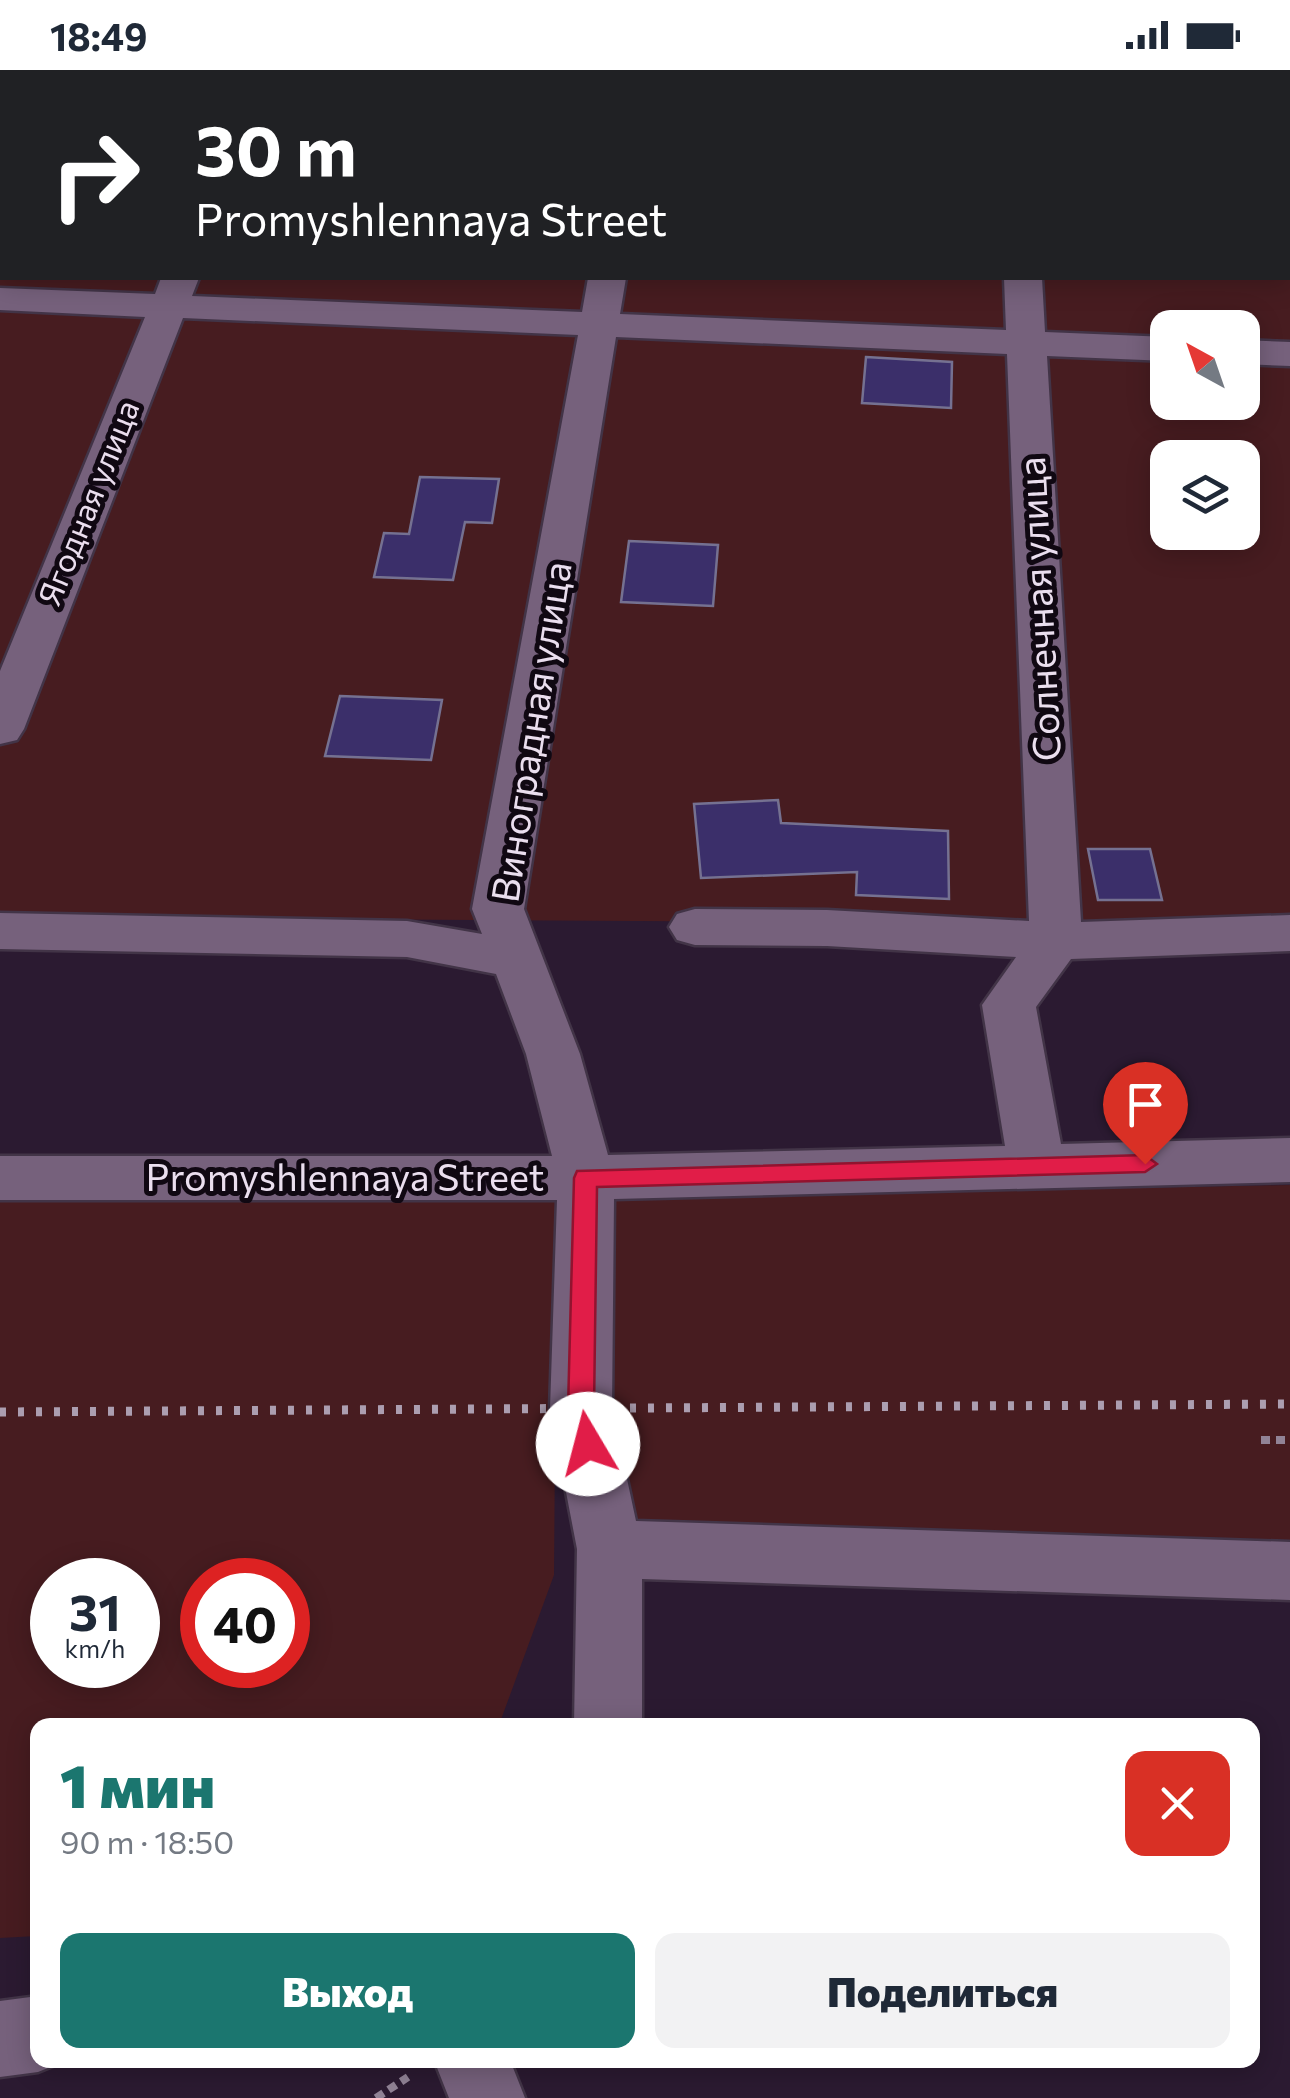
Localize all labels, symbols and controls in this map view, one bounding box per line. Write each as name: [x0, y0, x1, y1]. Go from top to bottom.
text: 18:49: [50, 12, 148, 59]
text: 30 m: [195, 105, 357, 190]
icon: right: [30, 110, 160, 240]
text: Promyshlennaya Street: [195, 190, 667, 245]
north arrow: [1150, 310, 1260, 420]
map controls: [1150, 310, 1260, 550]
street label: Ягодная улица: [28, 394, 147, 611]
button: layers: [1150, 440, 1260, 550]
street label: Солнечная улица: [1006, 456, 1069, 763]
street label: Виноградная улица: [479, 558, 580, 905]
pin: [1103, 1062, 1188, 1165]
icon: arrive: [1118, 1077, 1173, 1132]
street label: Promyshlennaya Street: [146, 1152, 544, 1199]
position arrow: [536, 1392, 640, 1496]
speed limit sign: 40: [180, 1558, 310, 1688]
text: 31: [69, 1580, 121, 1641]
text: km/h: [65, 1633, 125, 1663]
text: 1 мин: [60, 1747, 215, 1820]
button: close: [1125, 1751, 1230, 1856]
text: 90 m · 18:50: [60, 1821, 234, 1861]
button: Выход: [60, 1933, 635, 2048]
button: Поделиться: [655, 1933, 1230, 2048]

